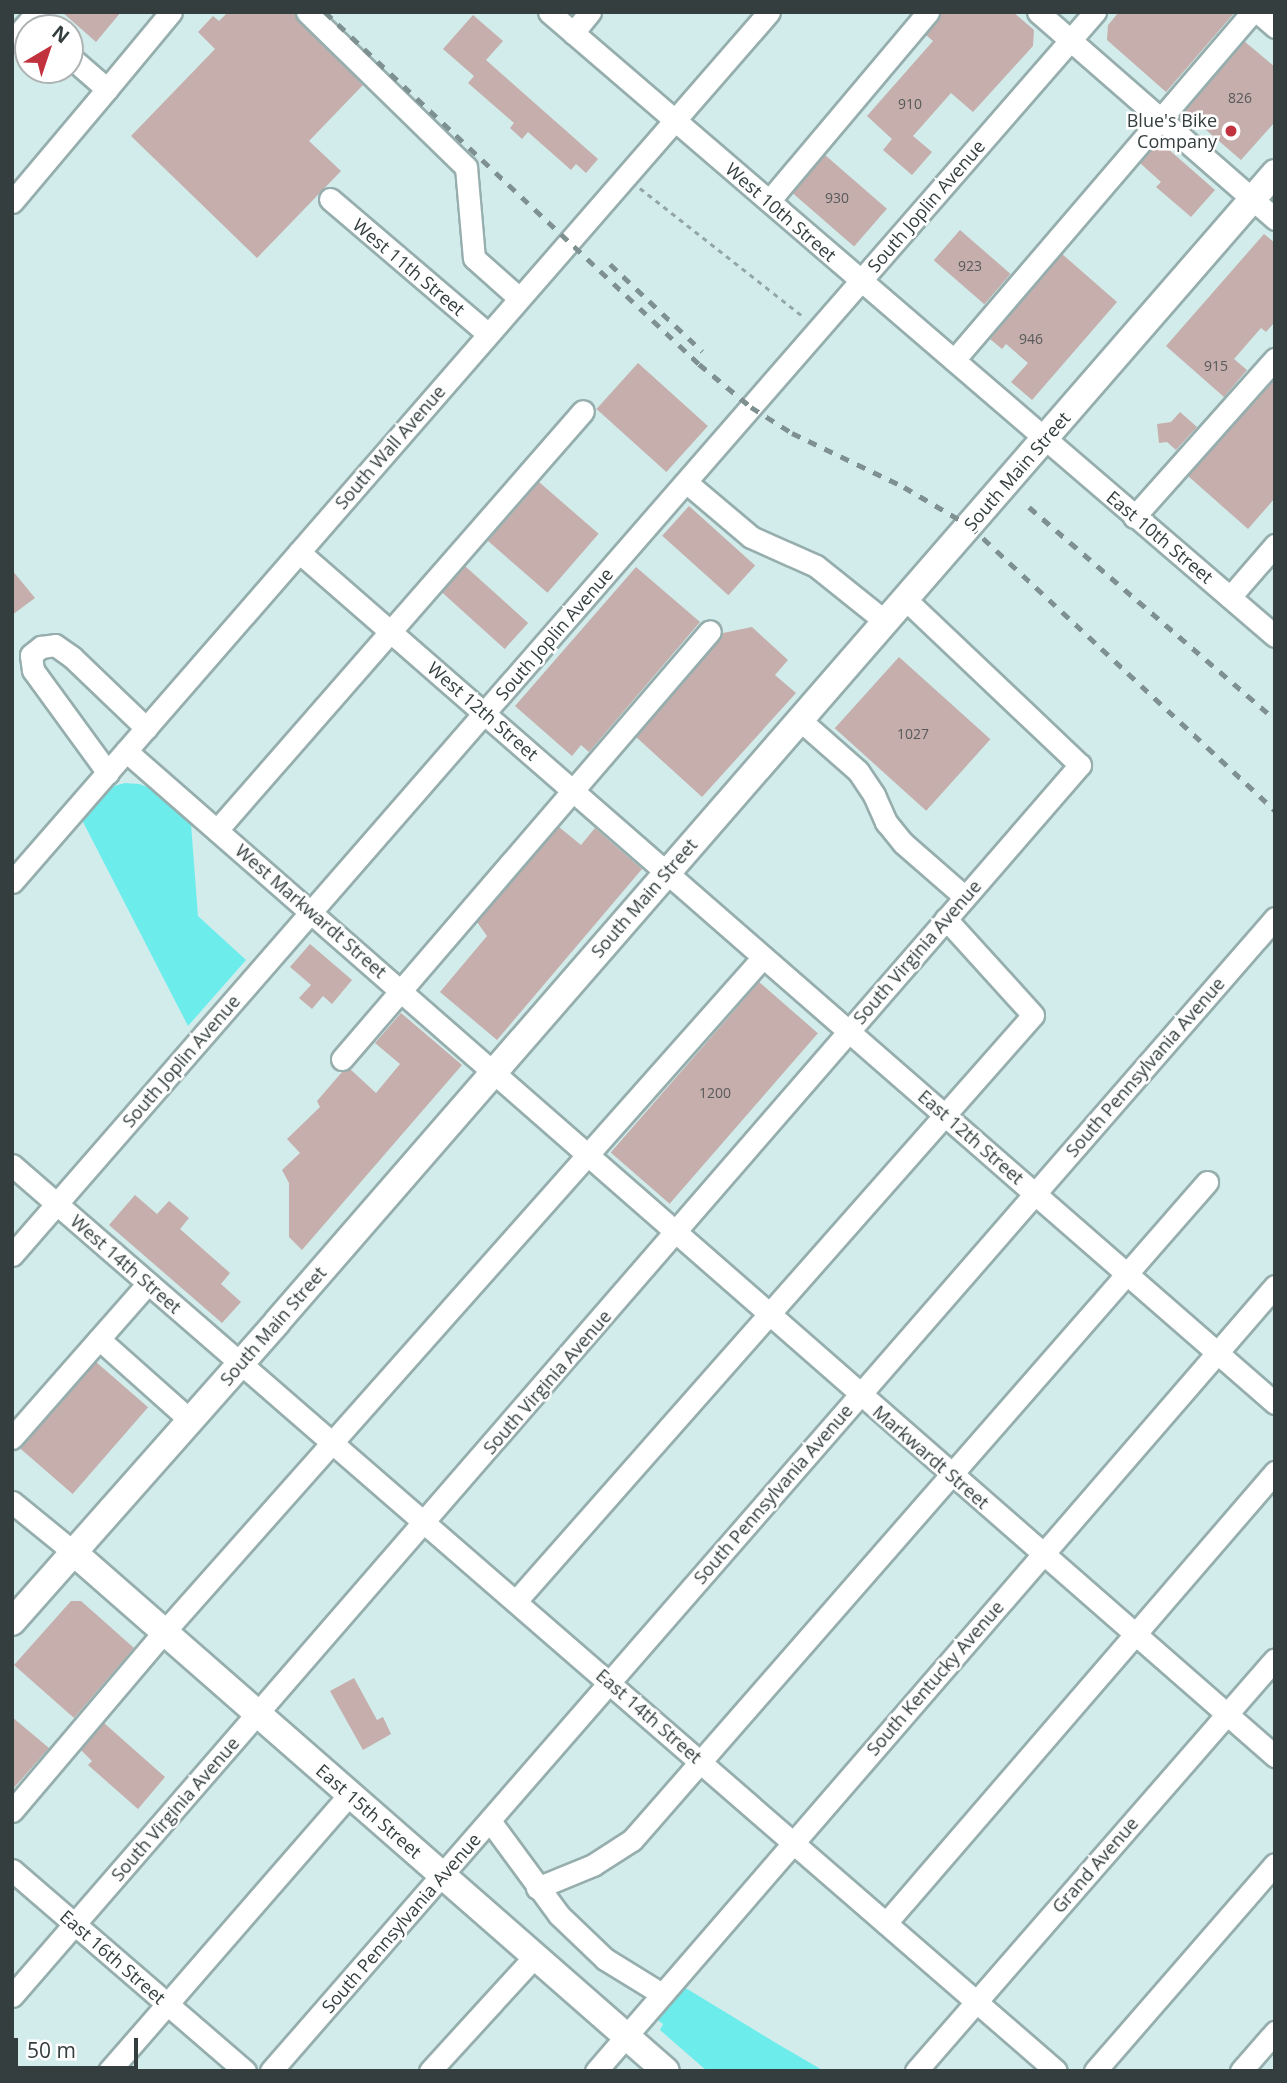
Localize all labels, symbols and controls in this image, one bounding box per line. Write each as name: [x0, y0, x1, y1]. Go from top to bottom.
north arrow: [14, 14, 84, 84]
text: N: [47, 19, 75, 49]
house number: 826: [1228, 90, 1252, 106]
house number: 910: [898, 96, 922, 112]
place label: Blue's Bike Company: [1127, 110, 1217, 152]
marker: Blue's Bike Company: [1223, 123, 1239, 139]
street label: South Joplin Avenue: [863, 136, 989, 276]
street label: West 10th Street: [721, 158, 841, 266]
house number: 930: [825, 190, 849, 206]
street label: West 11th Street: [349, 214, 469, 320]
house number: 923: [958, 258, 982, 274]
house number: 946: [1019, 331, 1043, 347]
house number: 915: [1204, 358, 1228, 374]
street label: South Wall Avenue: [330, 381, 450, 513]
street label: South Main Street: [959, 407, 1075, 535]
street label: East 10th Street: [1102, 486, 1218, 588]
street label: South Joplin Avenue: [491, 564, 617, 704]
street label: West 12th Street: [423, 657, 543, 765]
house number: 1027: [897, 726, 929, 742]
street label: South Main Street: [586, 834, 702, 962]
street label: West Markwardt Street: [231, 840, 391, 982]
street label: South Virginia Avenue: [849, 876, 985, 1028]
street label: South Pennsylvania Avenue: [1061, 973, 1229, 1161]
street label: South Joplin Avenue: [118, 991, 244, 1131]
house number: 1200: [699, 1085, 731, 1101]
street label: East 12th Street: [914, 1085, 1028, 1189]
street label: West 14th Street: [66, 1210, 186, 1318]
street label: South Main Street: [215, 1262, 331, 1390]
street label: South Virginia Avenue: [479, 1306, 615, 1458]
street label: South Pennsylvania Avenue: [689, 1400, 857, 1588]
street label: Markwardt Street: [869, 1401, 993, 1513]
street label: South Kentucky Avenue: [862, 1596, 1008, 1760]
street label: East 14th Street: [592, 1664, 706, 1768]
street label: South Virginia Avenue: [107, 1733, 243, 1885]
street label: East 15th Street: [312, 1759, 426, 1863]
street label: Grand Avenue: [1048, 1813, 1142, 1917]
street label: South Pennsylvania Avenue: [317, 1829, 485, 2017]
street label: East 16th Street: [56, 1905, 170, 2009]
scale bar: [18, 2024, 142, 2068]
text: 50 m: [27, 2036, 76, 2064]

